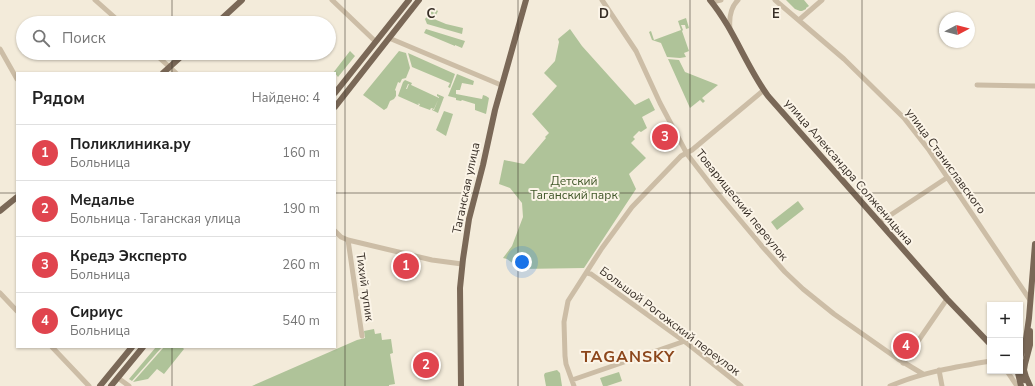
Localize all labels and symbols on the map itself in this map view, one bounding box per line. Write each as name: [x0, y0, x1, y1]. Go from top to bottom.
text: C: [427, 5, 436, 23]
text: D: [599, 5, 609, 23]
text: E: [772, 5, 780, 23]
north arrow: [939, 12, 975, 48]
street label: улица Александра Солженицына: [781, 95, 917, 249]
street label: улица Станиславского: [902, 105, 990, 217]
pin: 3: [652, 122, 678, 152]
street label: Таганская улица: [449, 141, 483, 235]
street label: Товарищеский переулок: [692, 146, 792, 264]
park label: Детский Таганский парк: [530, 173, 618, 203]
pin: 1: [393, 251, 419, 281]
street label: Тихий тупик: [352, 252, 378, 323]
your location: [512, 252, 532, 272]
street label: Большой Рогожский переулок: [596, 263, 744, 380]
pin: 4: [893, 331, 919, 361]
district label: TAGANSKY: [581, 346, 675, 368]
pin: 2: [413, 350, 439, 380]

